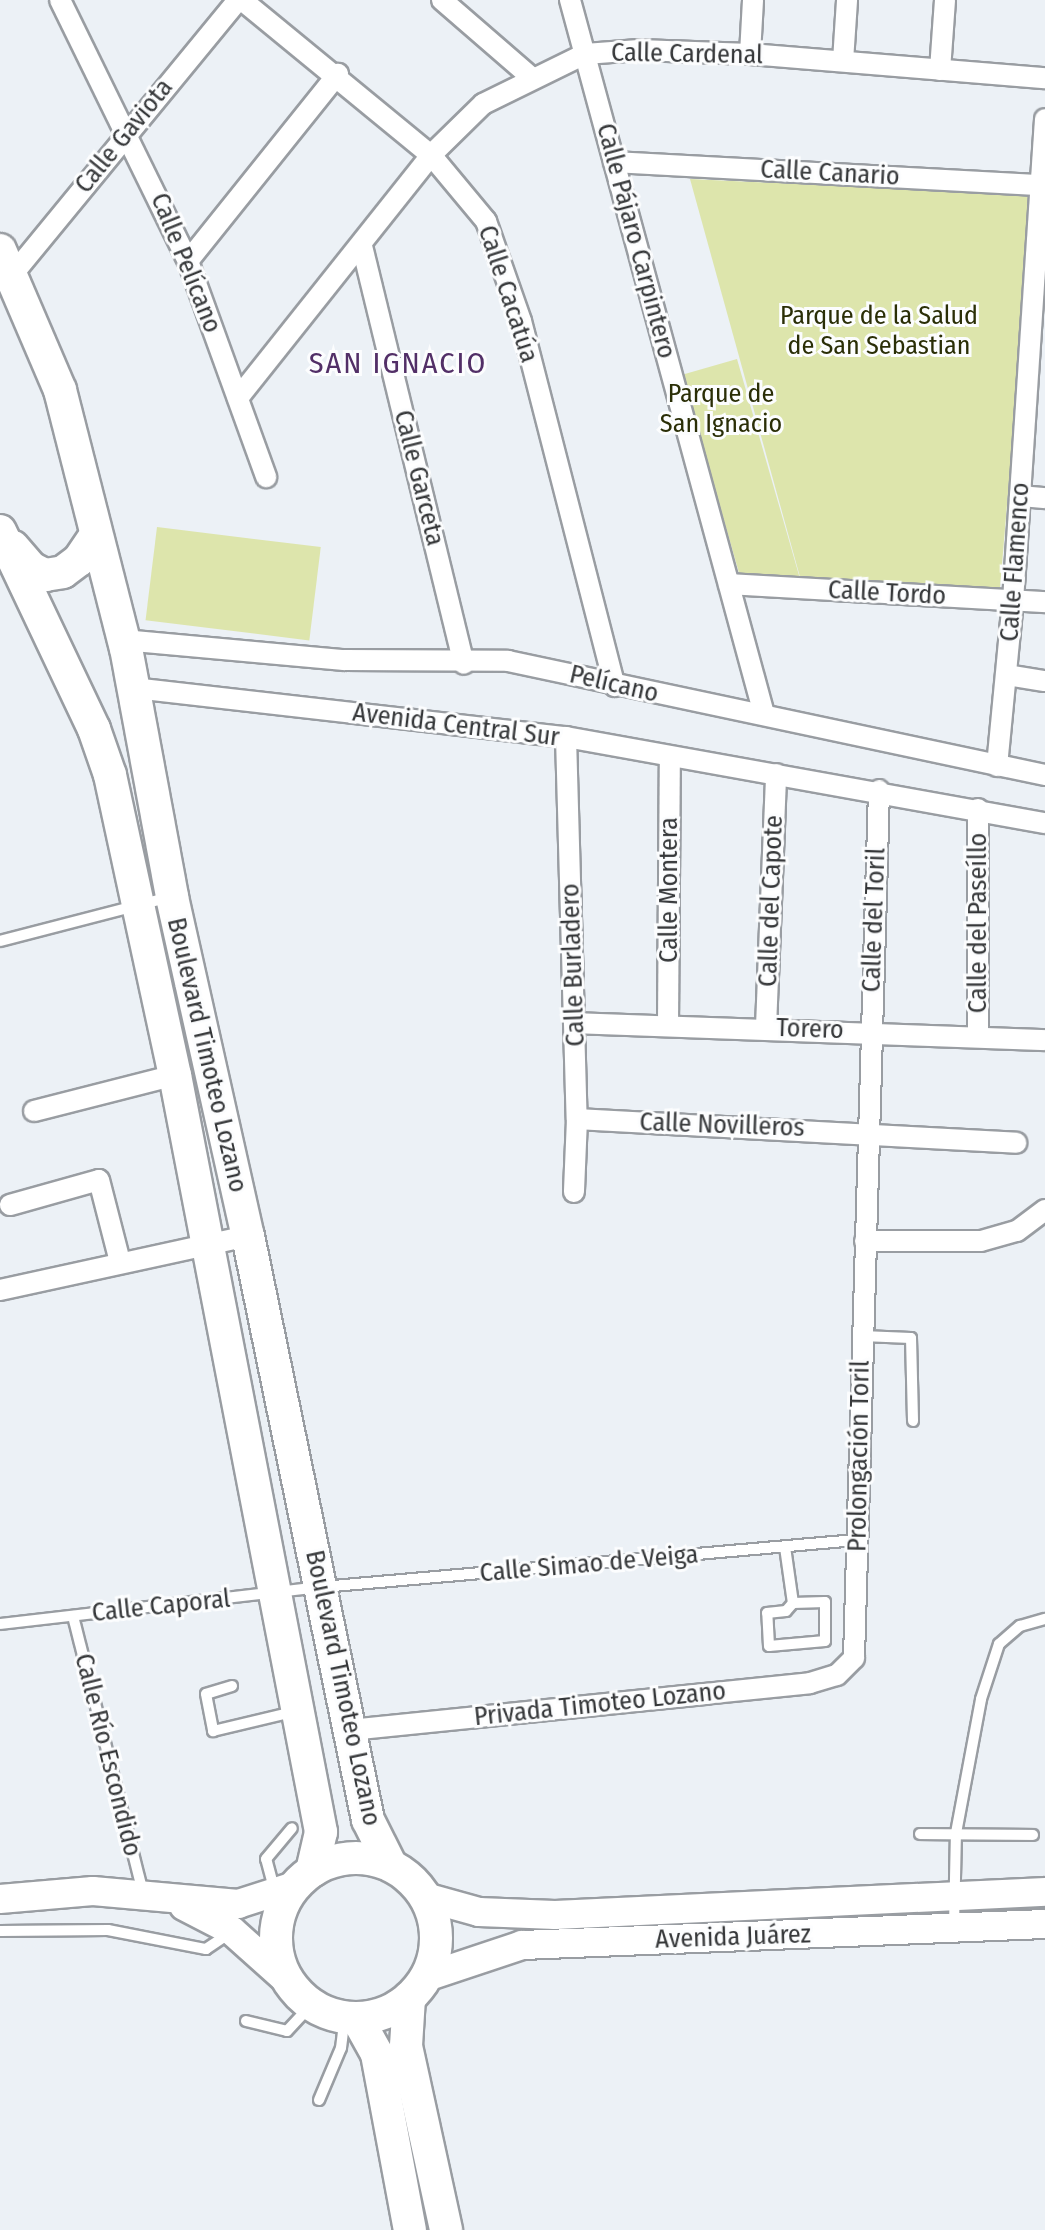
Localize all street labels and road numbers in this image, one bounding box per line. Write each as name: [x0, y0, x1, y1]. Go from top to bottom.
street label: Calle Cardenal: [611, 37, 763, 71]
street label: Calle Gaviota: [68, 73, 180, 199]
street label: Calle Pájaro Carpintero: [590, 120, 682, 362]
street label: Calle Canario: [760, 154, 900, 192]
street label: Calle Pelícano: [144, 189, 228, 337]
street label: Calle Cacatúa: [471, 222, 545, 366]
street label: Calle Garceta: [387, 407, 451, 549]
street label: Calle Flamenco: [994, 481, 1036, 643]
street label: Calle Tordo: [827, 574, 947, 612]
street label: Pelícano: [567, 659, 661, 709]
street label: Avenida Central Sur: [351, 697, 561, 753]
street label: Calle del Capote: [752, 815, 790, 987]
street label: Calle Montera: [653, 817, 685, 963]
street label: Calle del Paseíllo: [962, 833, 994, 1013]
street label: Calle del Toril: [856, 847, 892, 993]
street label: Calle Burladero: [555, 883, 591, 1047]
street label: Boulevard Timoteo Lozano: [160, 915, 254, 1195]
street label: Torero: [776, 1012, 844, 1046]
street label: Calle Novilleros: [639, 1107, 805, 1143]
street label: Prolongación Toril: [842, 1360, 876, 1552]
street label: Calle Simao de Veiga: [478, 1539, 700, 1589]
street label: Boulevard Timoteo Lozano: [299, 1547, 387, 1829]
street label: Calle Caporal: [90, 1583, 232, 1629]
street label: Calle Río Escondido: [68, 1650, 148, 1860]
street label: Privada Timoteo Lozano: [473, 1675, 727, 1733]
street label: Avenida Juárez: [655, 1919, 811, 1955]

